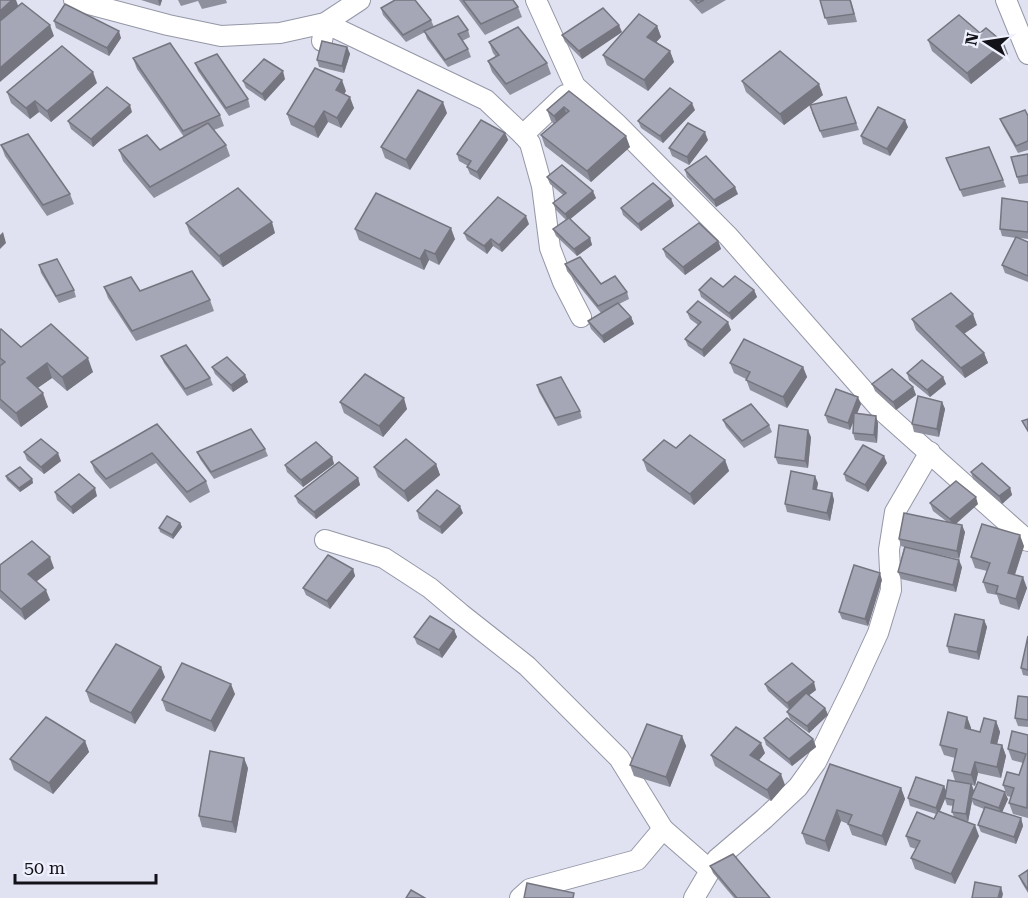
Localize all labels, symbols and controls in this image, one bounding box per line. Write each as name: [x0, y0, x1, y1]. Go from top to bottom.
north arrow: [956, 12, 1016, 72]
text: N: [961, 31, 982, 47]
scale bar: [15, 847, 156, 885]
text: 50 m: [24, 857, 65, 878]

